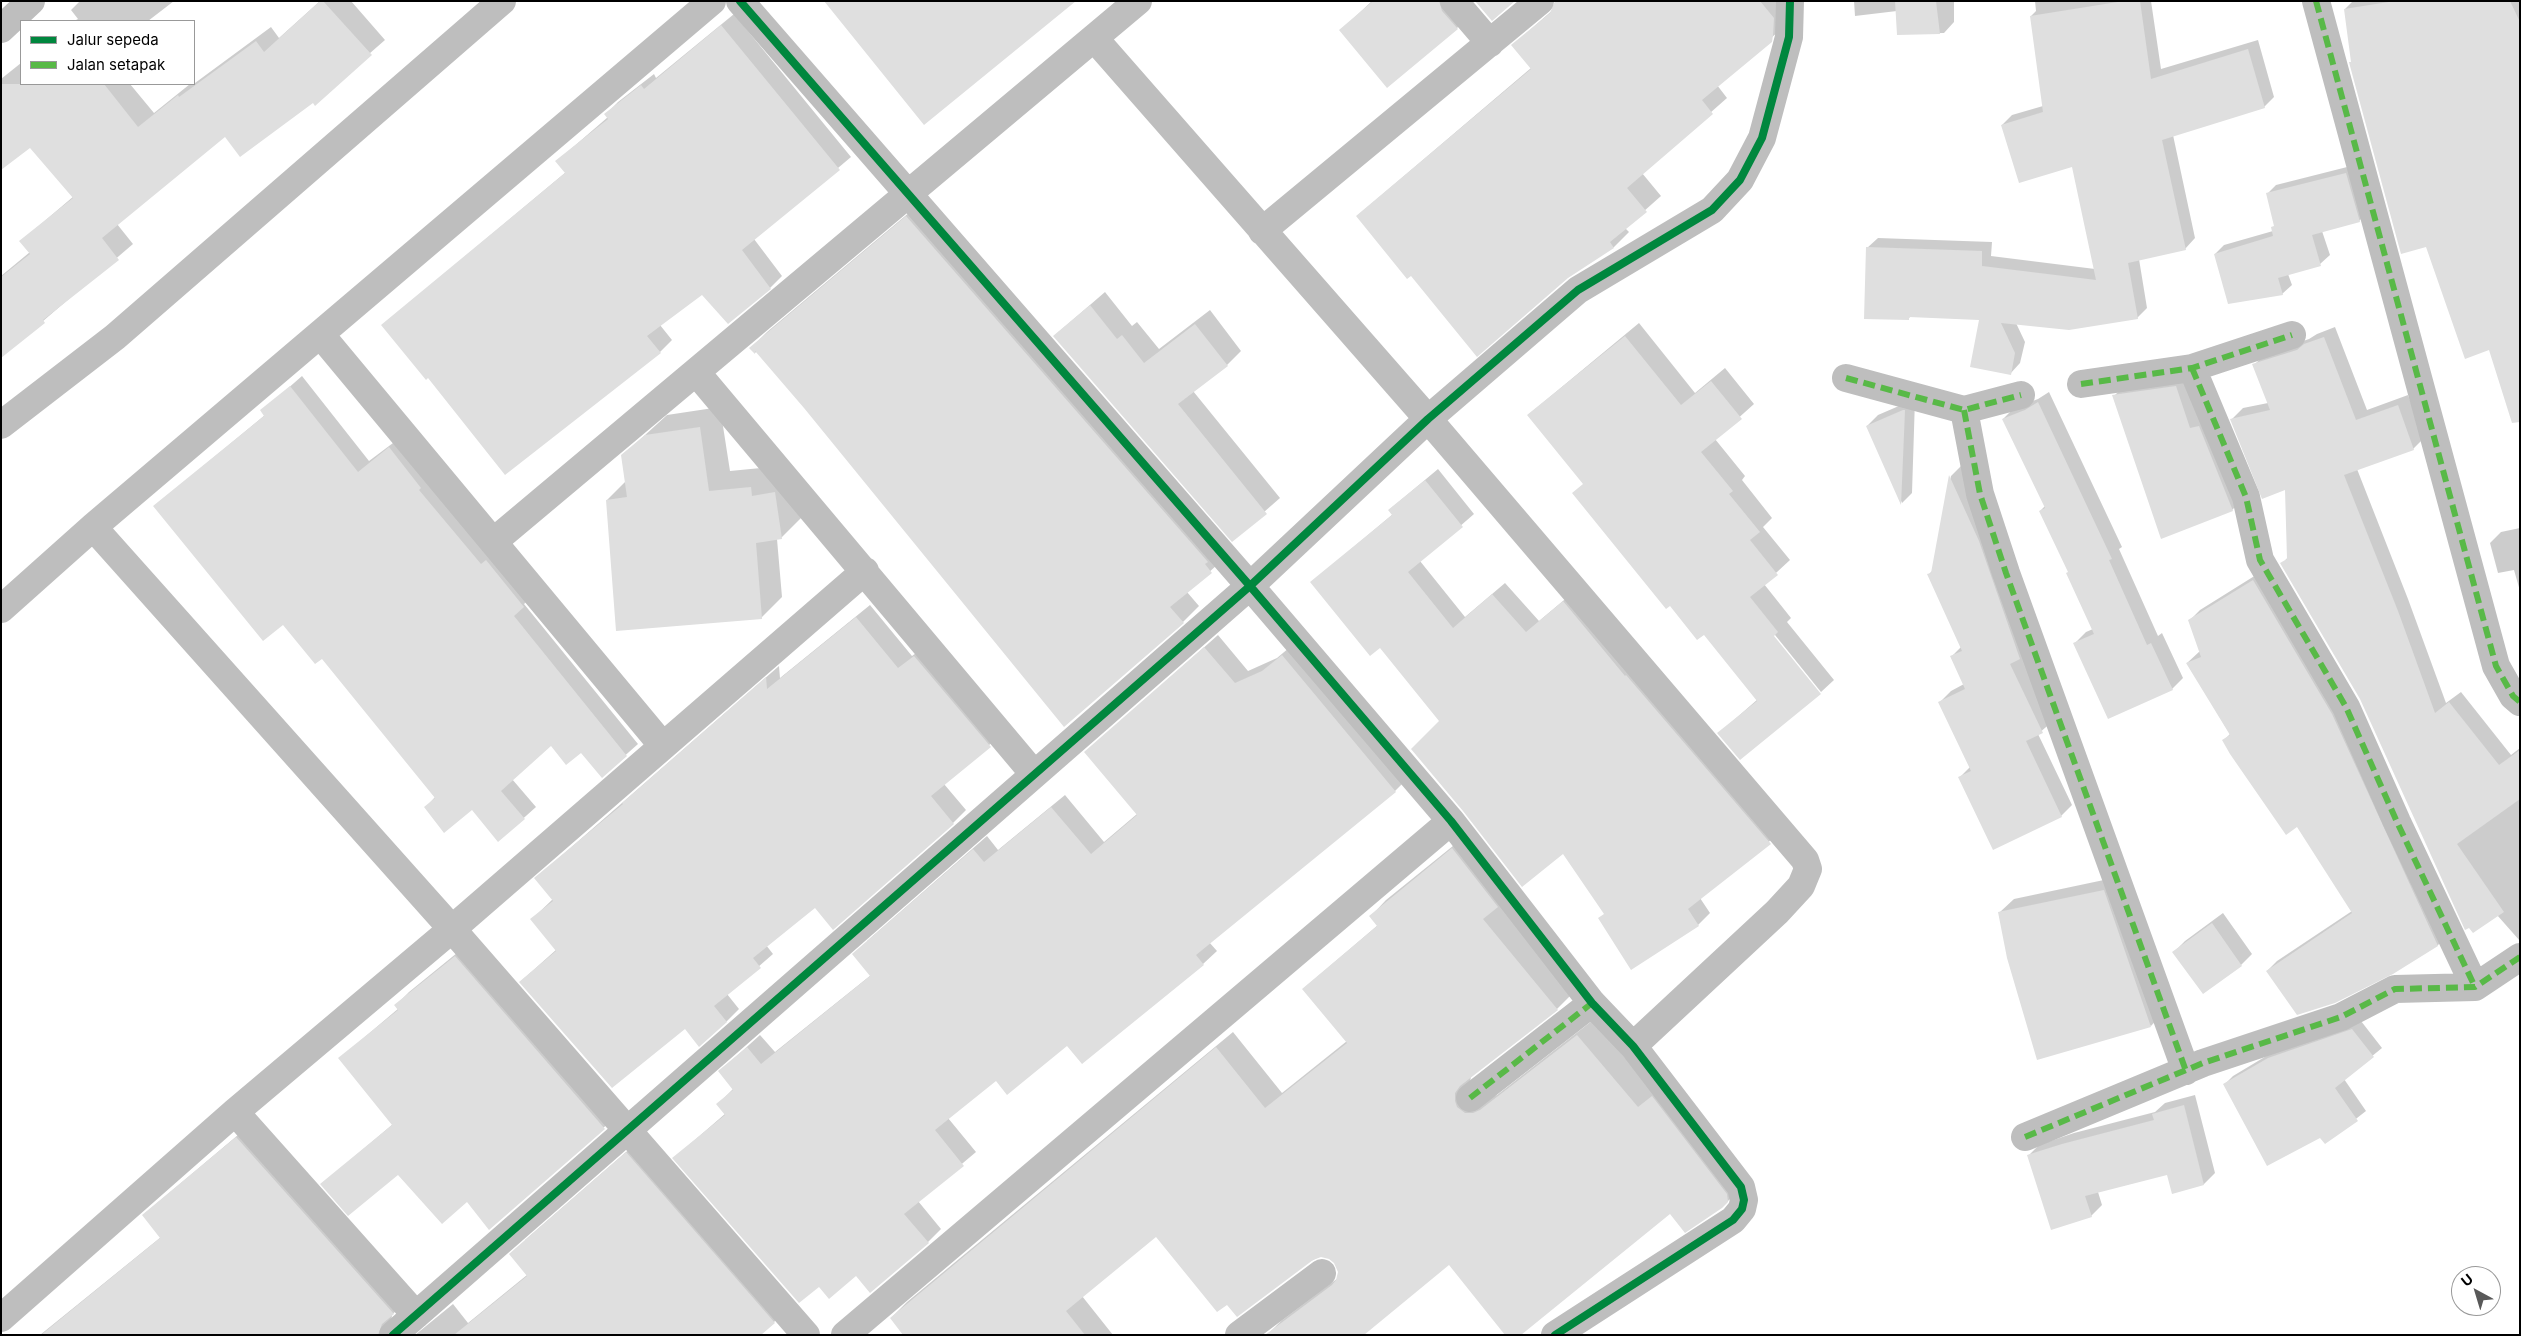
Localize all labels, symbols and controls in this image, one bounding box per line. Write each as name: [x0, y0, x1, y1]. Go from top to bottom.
legend: [20, 20, 195, 85]
text: Jalur sepeda: [67, 30, 159, 49]
text: Jalan setapak: [67, 55, 165, 74]
north arrow: [2451, 1266, 2501, 1316]
text: U: [2458, 1270, 2476, 1290]

